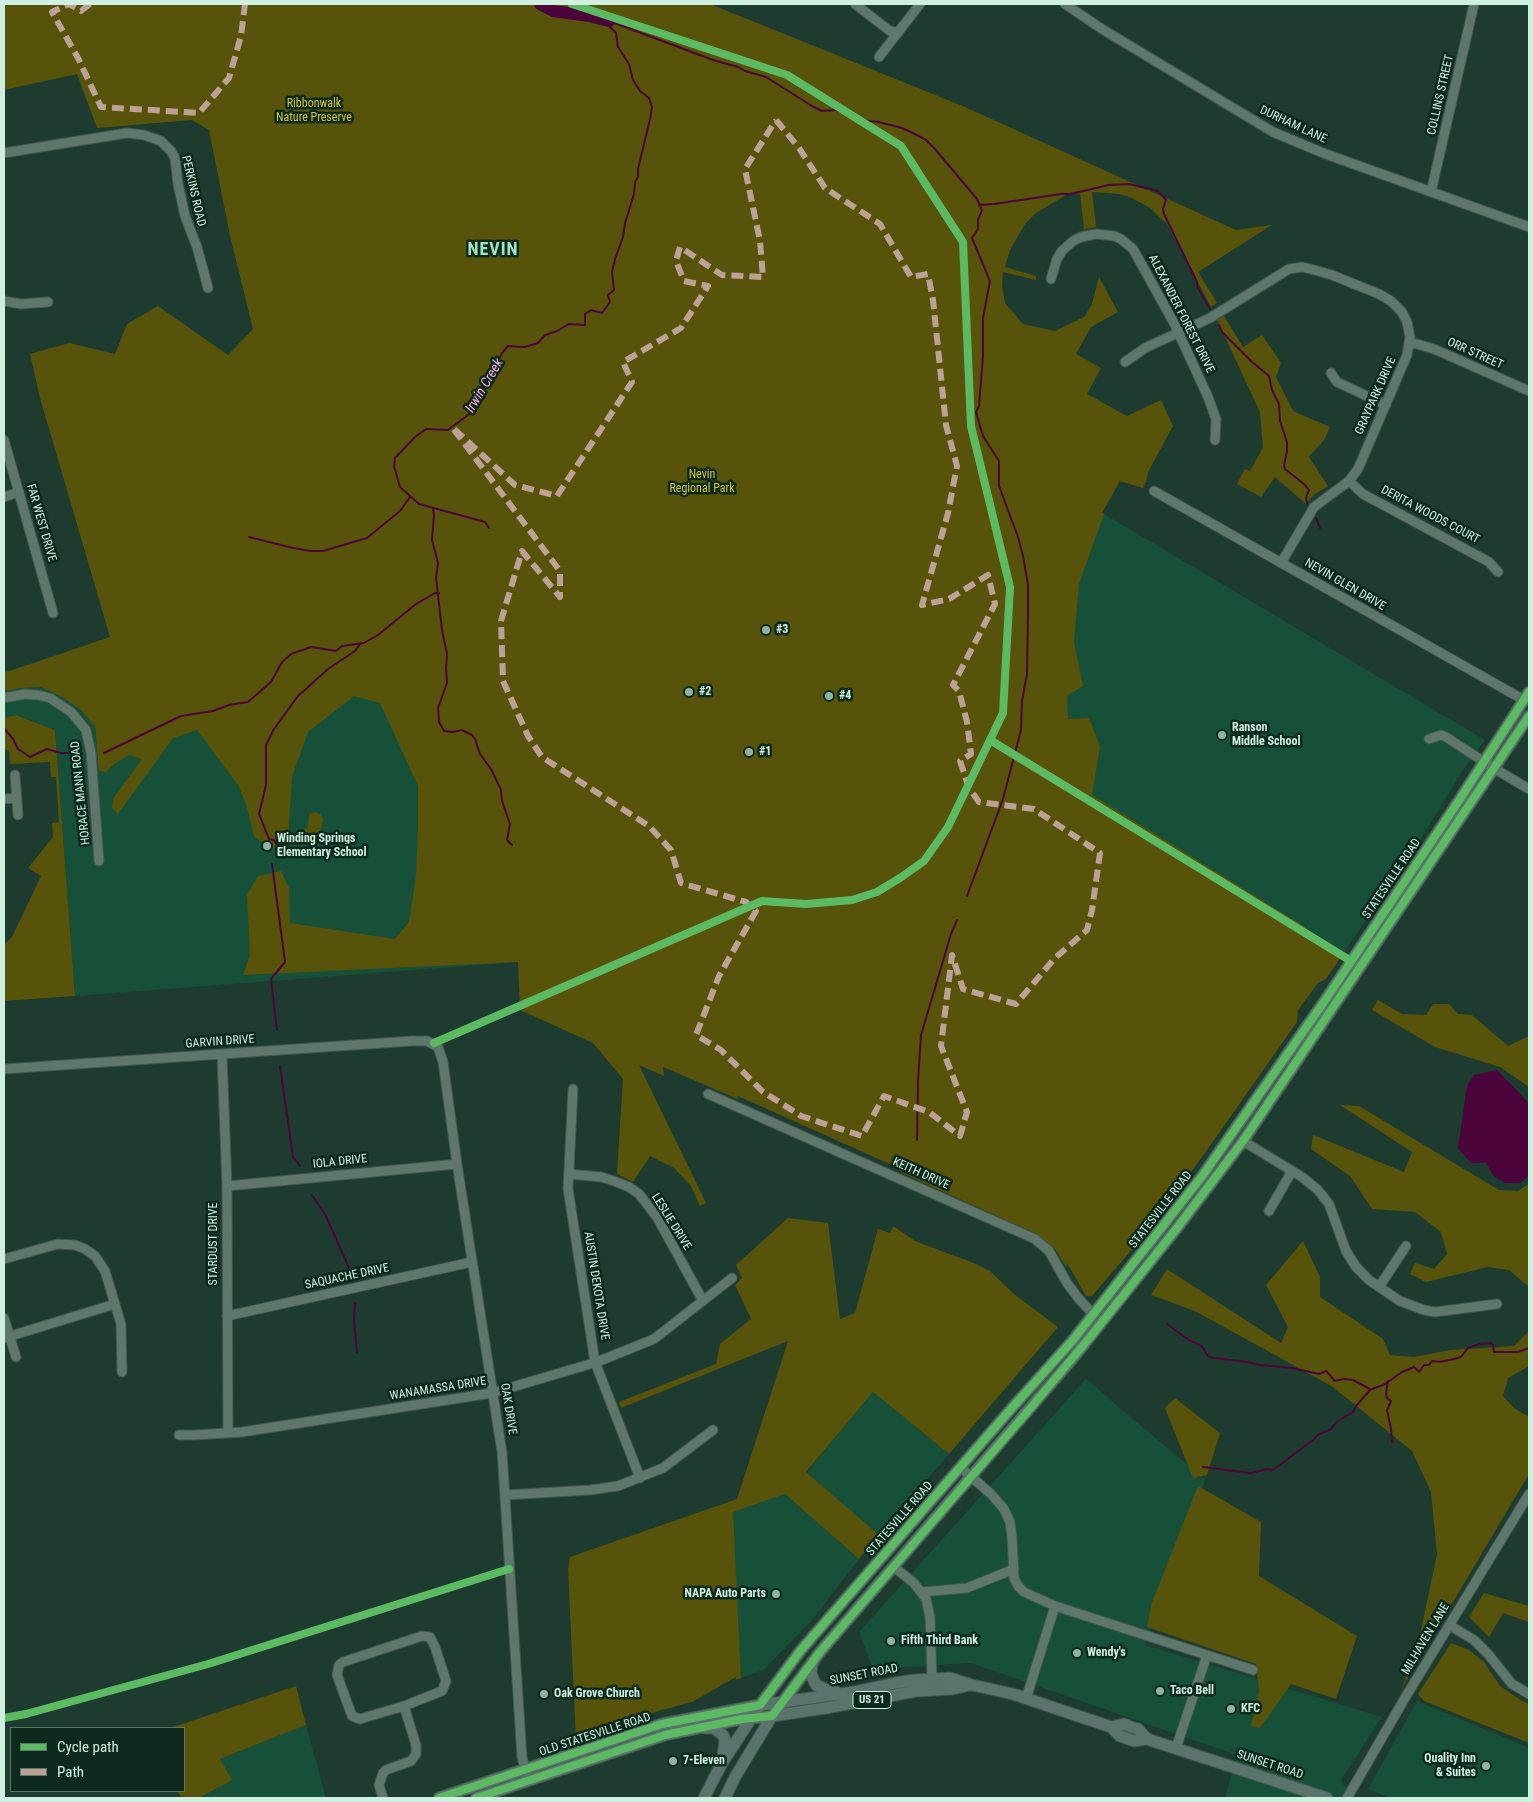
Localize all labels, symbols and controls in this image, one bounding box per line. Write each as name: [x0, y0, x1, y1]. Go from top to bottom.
street label: COLLINS STREET: [1425, 53, 1457, 137]
park label: Ribbonwalk Nature Preserve: [276, 97, 352, 125]
street label: DURHAM LANE: [1257, 103, 1329, 147]
street label: PERKINS ROAD: [178, 154, 208, 228]
district label: NEVIN: [467, 239, 519, 261]
street label: ALEXANDER FOREST DRIVE: [1145, 252, 1217, 376]
street label: ORR STREET: [1445, 335, 1505, 373]
street label: GRAYPARK DRIVE: [1352, 355, 1400, 437]
water label: Irwin Creek: [462, 356, 508, 416]
park label: Nevin Regional Park: [669, 468, 735, 496]
street label: FAR WEST DRIVE: [23, 483, 59, 563]
street label: DERITA WOODS COURT: [1378, 483, 1482, 547]
street label: NEVIN GLEN DRIVE: [1302, 556, 1388, 614]
place label: #3: [776, 623, 788, 637]
marker: #3: [760, 624, 772, 636]
place label: #2: [699, 685, 711, 699]
marker: #2: [683, 686, 695, 698]
place label: #4: [839, 689, 851, 703]
marker: #4: [823, 690, 835, 702]
place label: Ranson Middle School: [1232, 721, 1300, 749]
marker: Ranson Middle School: [1216, 729, 1228, 741]
street label: HORACE MANN ROAD: [68, 740, 94, 846]
place label: #1: [759, 745, 771, 759]
marker: #1: [743, 746, 755, 758]
place label: Winding Springs Elementary School: [277, 832, 367, 860]
street label: STATESVILLE ROAD: [1360, 836, 1424, 922]
marker: Winding Springs Elementary School: [261, 840, 273, 852]
street label: GARVIN DRIVE: [185, 1032, 255, 1052]
street label: IOLA DRIVE: [312, 1152, 368, 1172]
street label: KEITH DRIVE: [890, 1155, 952, 1193]
street label: STATESVILLE ROAD: [1126, 1169, 1196, 1251]
street label: LESLIE DRIVE: [648, 1191, 694, 1253]
street label: STARDUST DRIVE: [207, 1202, 221, 1286]
street label: AUSTIN DEKOTA DRIVE: [580, 1231, 612, 1341]
street label: SAQUACHE DRIVE: [304, 1261, 390, 1293]
street label: WANAMASSA DRIVE: [389, 1374, 487, 1404]
street label: OAK DRIVE: [497, 1382, 519, 1436]
street label: STATESVILLE ROAD: [864, 1479, 936, 1559]
place label: NAPA Auto Parts: [685, 1587, 766, 1601]
marker: NAPA Auto Parts: [770, 1588, 782, 1600]
street label: MILHAVEN LANE: [1399, 1601, 1453, 1677]
place label: Fifth Third Bank: [901, 1634, 978, 1648]
marker: Fifth Third Bank: [885, 1635, 897, 1647]
place label: Wendy's: [1087, 1646, 1126, 1660]
marker: Wendy's: [1071, 1647, 1083, 1659]
street label: SUNSET ROAD: [829, 1661, 899, 1689]
place label: Taco Bell: [1170, 1684, 1214, 1698]
marker: Taco Bell: [1154, 1685, 1166, 1697]
place label: Oak Grove Church: [554, 1687, 640, 1701]
marker: Oak Grove Church: [538, 1688, 550, 1700]
road number: US 21: [853, 1692, 891, 1708]
place label: KFC: [1241, 1702, 1260, 1716]
marker: KFC: [1225, 1703, 1237, 1715]
street label: OLD STATESVILLE ROAD: [538, 1710, 652, 1760]
legend: [10, 1727, 185, 1792]
text: Cycle path: [57, 1738, 119, 1756]
street label: SUNSET ROAD: [1235, 1748, 1305, 1782]
place label: Quality Inn & Suites: [1424, 1752, 1476, 1780]
place label: 7-Eleven: [683, 1754, 725, 1768]
marker: 7-Eleven: [667, 1755, 679, 1767]
marker: Quality Inn & Suites: [1480, 1760, 1492, 1772]
text: Path: [57, 1763, 84, 1781]

